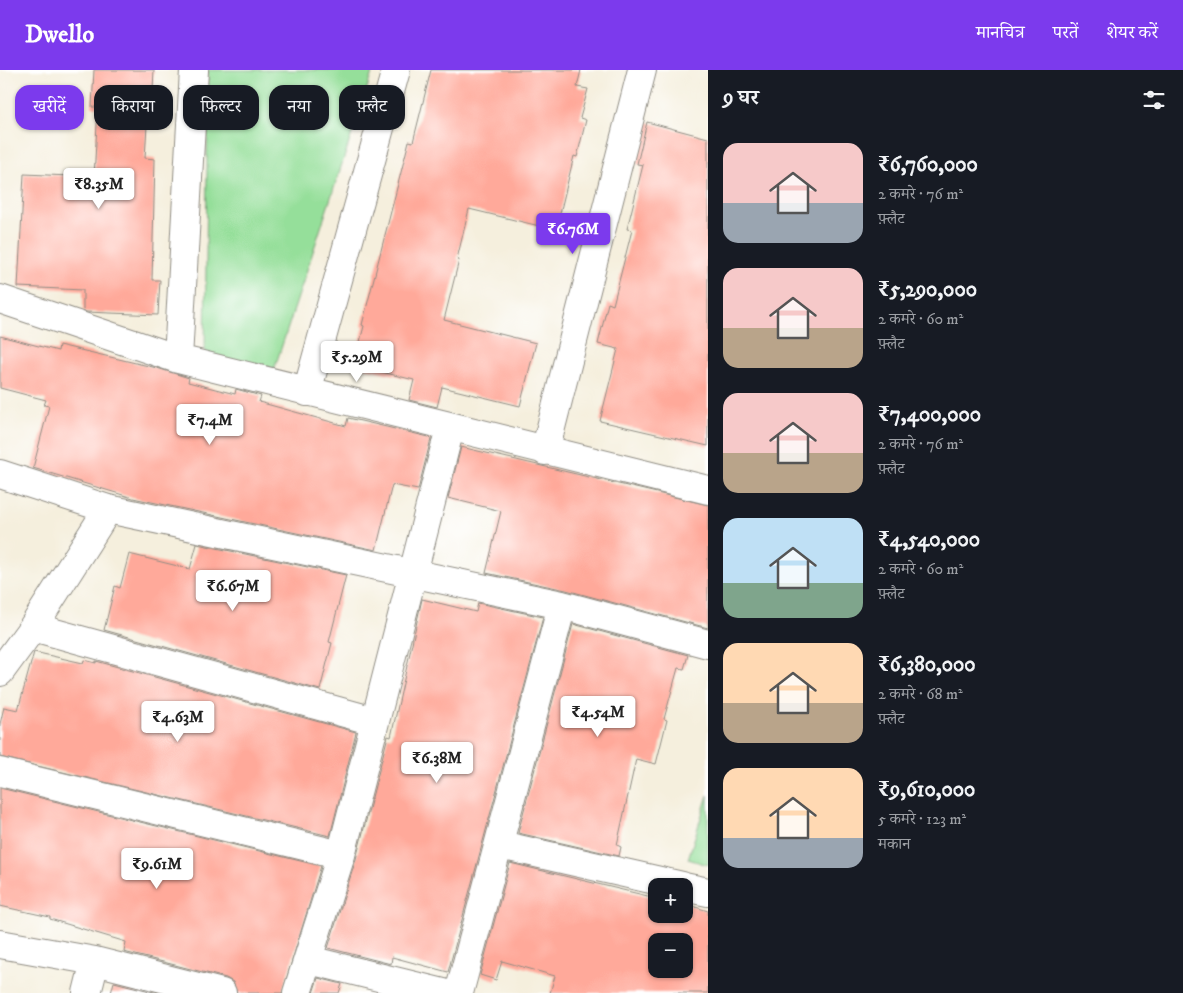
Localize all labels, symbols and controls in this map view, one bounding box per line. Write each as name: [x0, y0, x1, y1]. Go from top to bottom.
text: Dwello: [25, 20, 94, 50]
text: मानचित्र: [976, 22, 1025, 44]
text: परतें: [1053, 22, 1078, 44]
text: शेयर करें: [1106, 22, 1158, 44]
chip: खरीदें: [15, 85, 84, 130]
chip: किराया: [94, 85, 173, 130]
chip: फ़िल्टर: [183, 85, 259, 130]
chip: नया: [269, 85, 329, 130]
chip: फ़्लैट: [339, 85, 405, 130]
text: 9 घर: [723, 85, 759, 111]
icon: filters: [1140, 86, 1168, 114]
text: ₹6,760,000: [878, 152, 978, 178]
icon: home: [763, 163, 823, 223]
pin: ₹8.35M: [58, 168, 140, 210]
text: ₹8.35M: [74, 174, 124, 194]
text: 2 कमरे · 76 m²: [878, 184, 963, 204]
text: फ़्लैट: [878, 209, 905, 229]
pin: ₹6.76M: [532, 212, 614, 255]
text: ₹6.76M: [547, 219, 599, 239]
text: ₹5,290,000: [878, 277, 977, 303]
icon: home: [763, 288, 823, 348]
text: 2 कमरे · 60 m²: [878, 309, 963, 329]
text: फ़्लैट: [878, 334, 905, 354]
pin: ₹5.29M: [316, 340, 398, 383]
text: ₹5.29M: [332, 347, 382, 367]
text: ₹7,400,000: [878, 402, 981, 428]
pin: ₹7.4M: [175, 404, 245, 446]
text: ₹7.4M: [187, 410, 233, 430]
icon: home: [763, 413, 823, 473]
text: 2 कमरे · 76 m²: [878, 434, 963, 454]
text: फ़्लैट: [878, 459, 905, 479]
text: ₹4,540,000: [878, 527, 980, 553]
icon: home: [763, 538, 823, 598]
text: 2 कमरे · 60 m²: [878, 559, 963, 579]
pin: ₹6.67M: [192, 570, 274, 612]
text: ₹6.67M: [207, 576, 259, 596]
text: फ़्लैट: [878, 584, 905, 604]
text: ₹6,380,000: [878, 652, 976, 678]
icon: home: [763, 663, 823, 723]
text: 2 कमरे · 68 m²: [878, 684, 963, 704]
pin: ₹4.54M: [557, 696, 639, 738]
pin: ₹4.63M: [137, 700, 219, 743]
text: ₹4.54M: [571, 702, 625, 722]
text: ₹4.63M: [152, 707, 204, 727]
text: फ़्लैट: [878, 709, 905, 729]
pin: ₹6.38M: [396, 742, 478, 784]
text: ₹6.38M: [412, 748, 462, 768]
text: ₹9,610,000: [878, 777, 975, 803]
icon: home: [763, 788, 823, 848]
text: 5 कमरे · 123 m²: [878, 809, 966, 829]
text: मकान: [878, 834, 910, 854]
pin: ₹9.61M: [116, 848, 198, 890]
text: ₹9.61M: [132, 854, 182, 874]
map controls: [648, 878, 693, 978]
button: +: [648, 878, 693, 923]
button: −: [648, 933, 693, 978]

